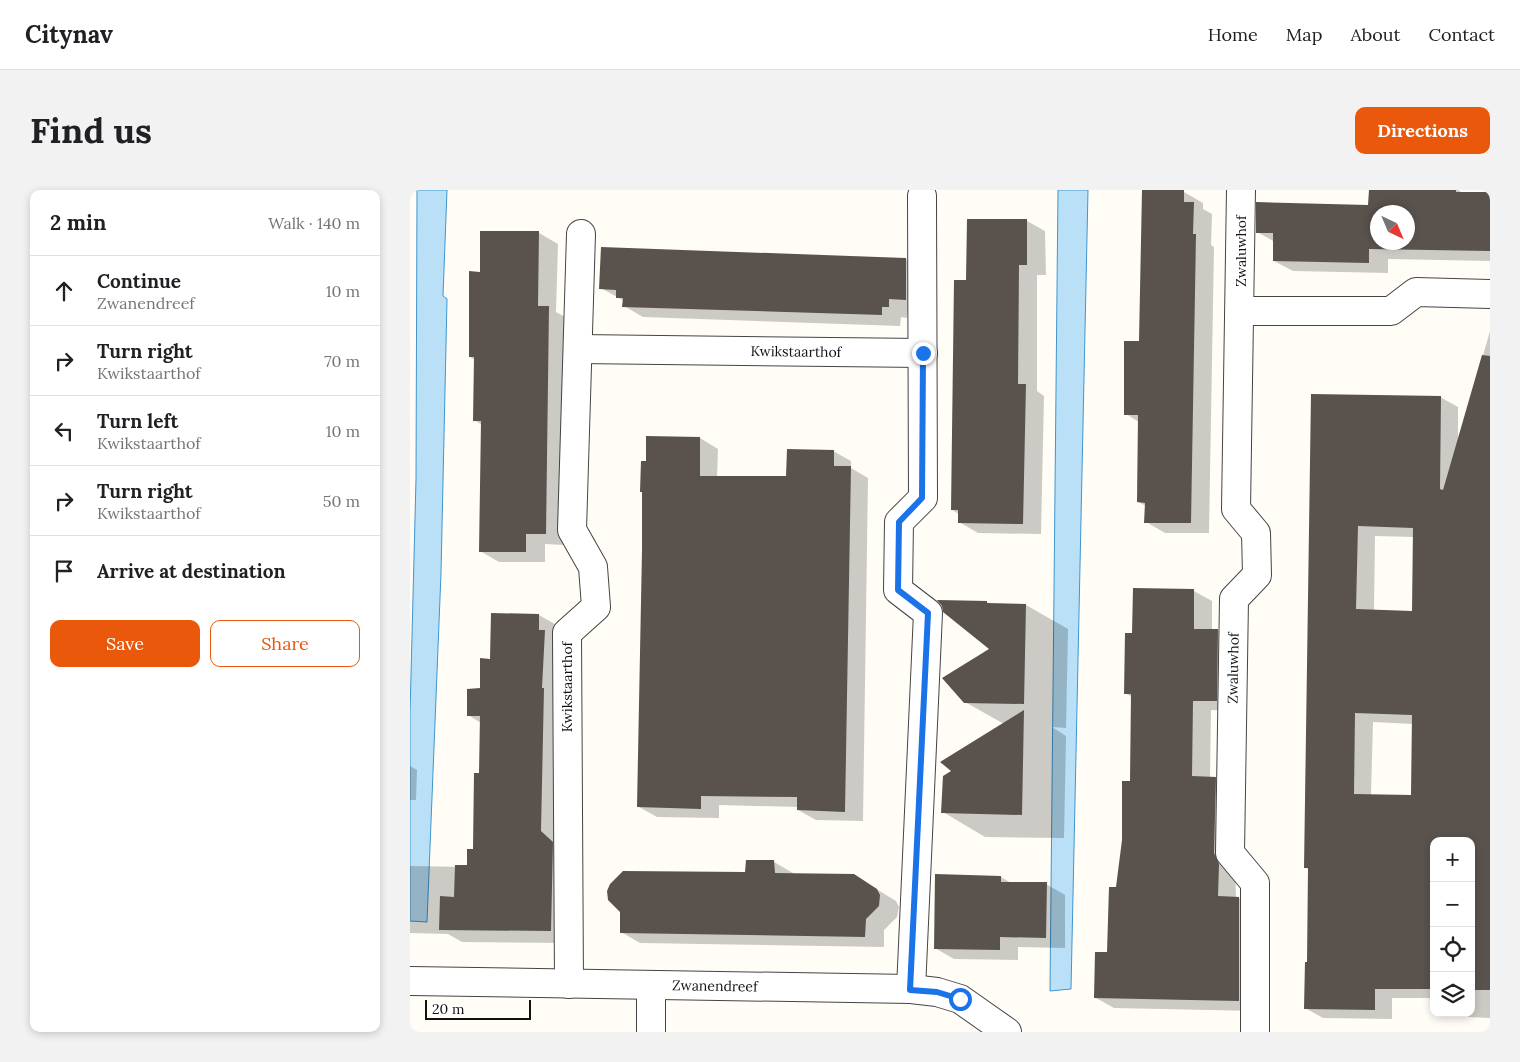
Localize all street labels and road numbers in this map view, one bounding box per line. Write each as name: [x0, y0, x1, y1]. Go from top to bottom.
street label: Zwaluwhof: [1232, 214, 1250, 287]
street label: Kwikstaarthof: [750, 342, 843, 361]
street label: Zwaluwhof: [1223, 631, 1243, 704]
street label: Kwikstaarthof: [558, 640, 576, 732]
street label: Zwanendreef: [672, 976, 759, 996]

